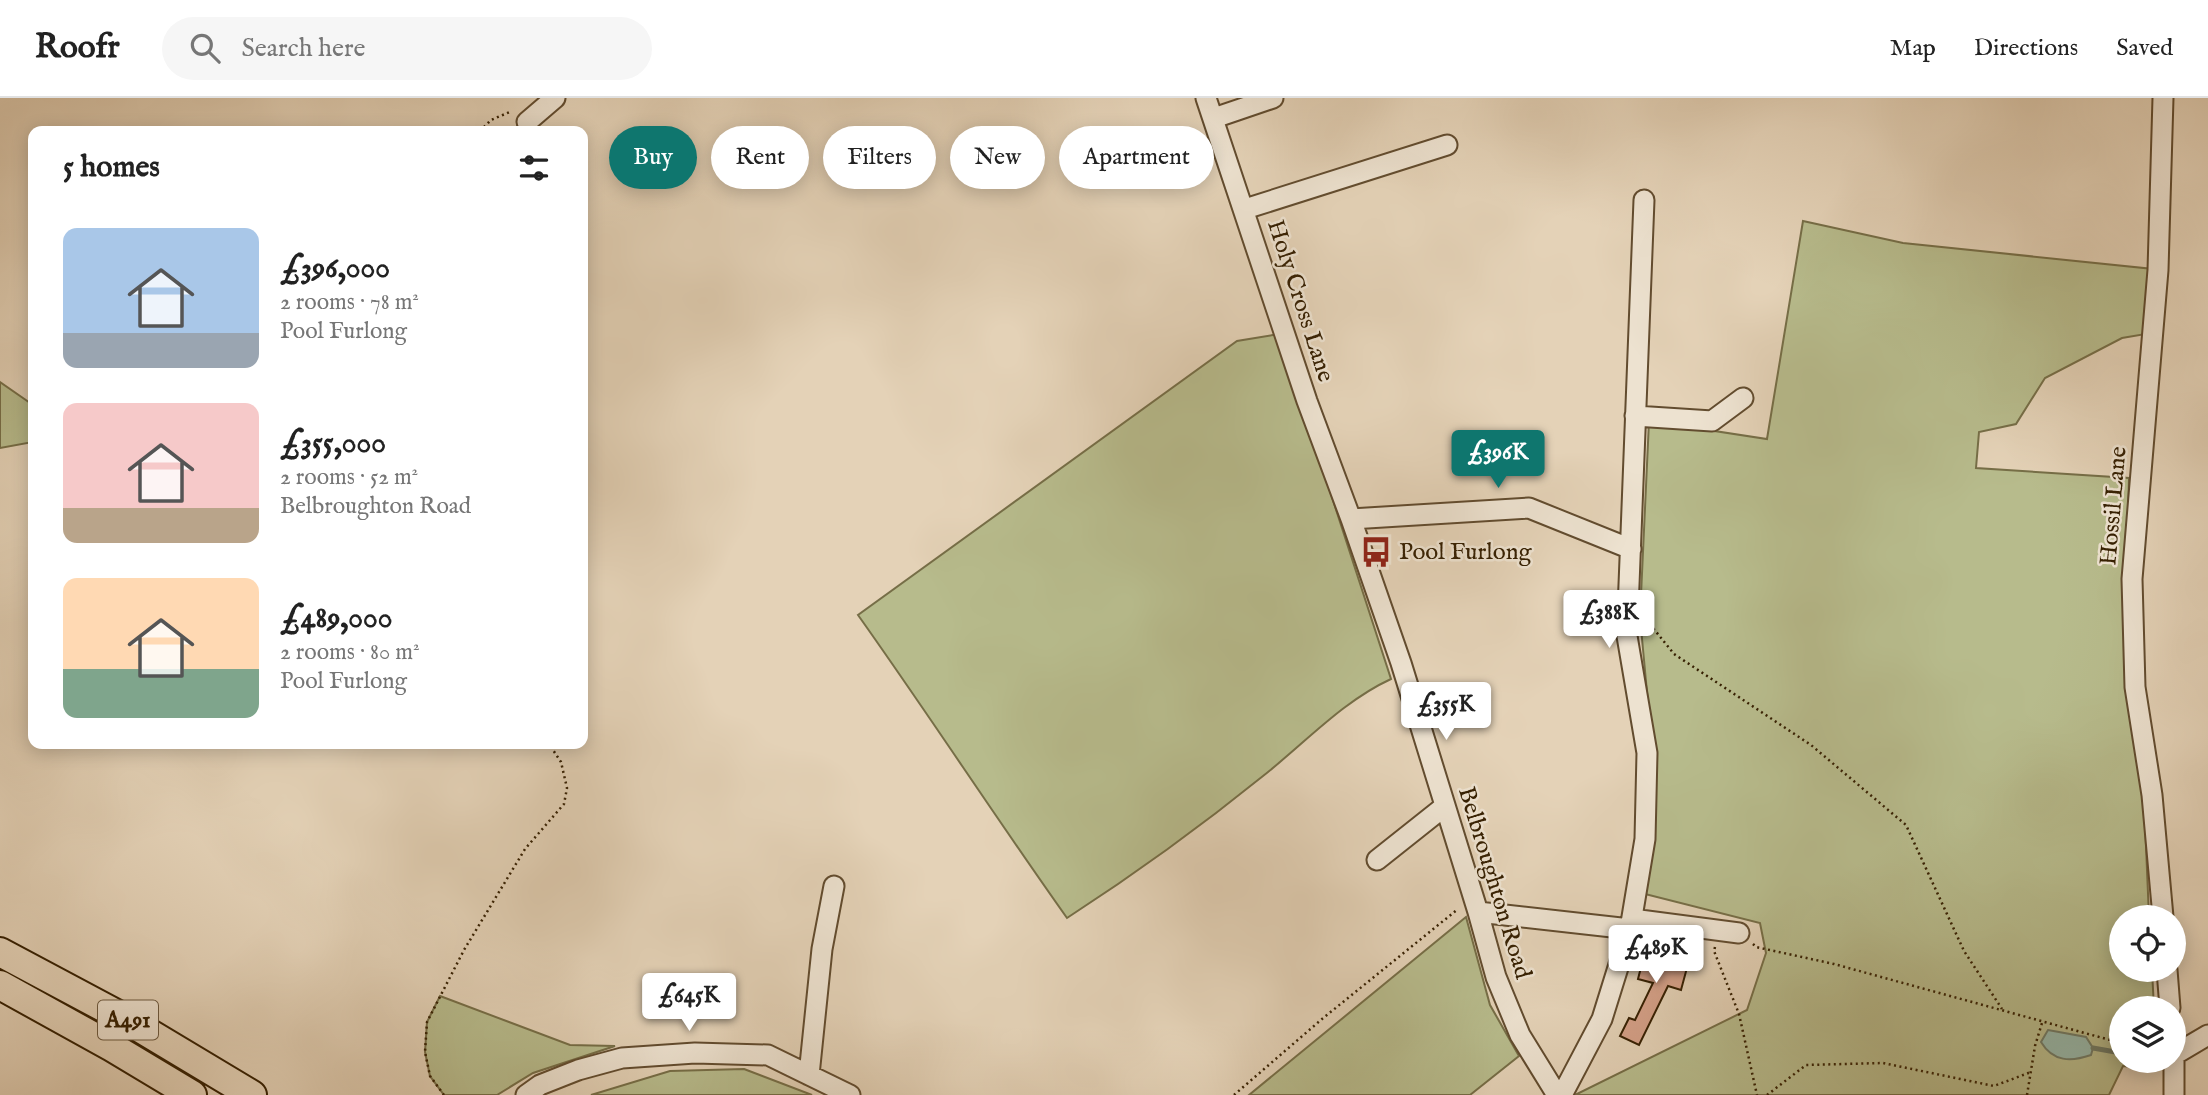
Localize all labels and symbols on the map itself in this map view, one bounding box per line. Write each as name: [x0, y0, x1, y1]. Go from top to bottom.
street label: Holy Cross Lane: [1259, 216, 1341, 386]
pin: £396K: [1449, 430, 1547, 490]
street label: Hossil Lane: [2093, 445, 2135, 567]
bus stop icon: Pool Furlong: [1359, 535, 1393, 569]
place label: Pool Furlong: [1399, 537, 1532, 568]
pin: £388K: [1560, 590, 1658, 650]
pin: £355K: [1397, 682, 1495, 742]
street label: Belbroughton Road: [1450, 783, 1538, 983]
pin: £489K: [1607, 926, 1705, 985]
pin: £645K: [640, 974, 738, 1033]
road number: A491: [98, 1001, 158, 1040]

